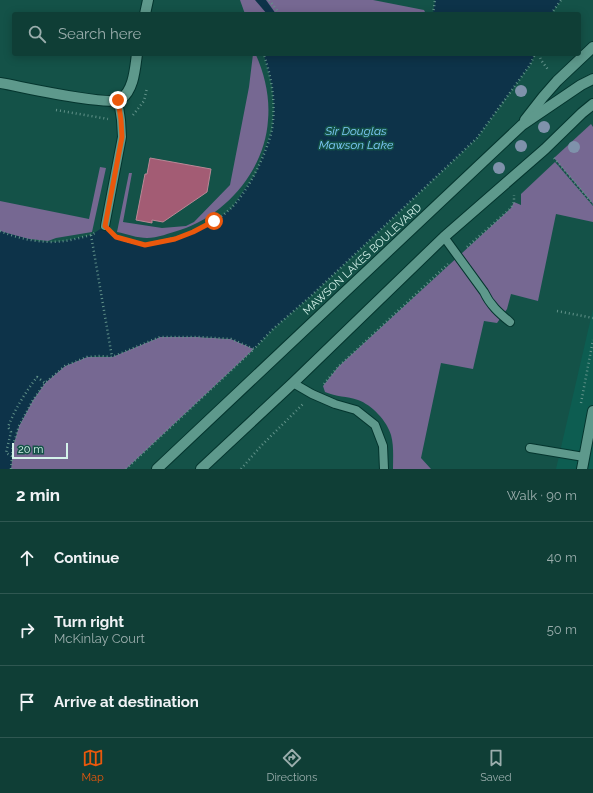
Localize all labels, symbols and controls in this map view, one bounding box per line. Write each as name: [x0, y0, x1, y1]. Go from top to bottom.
search box: [12, 12, 581, 56]
icon: search: [26, 23, 48, 45]
text: Search here: [58, 25, 141, 43]
route end: [109, 91, 127, 109]
water label: Sir Douglas Mawson Lake: [319, 124, 394, 152]
street label: MAWSON LAKES BOULEVARD: [300, 201, 424, 318]
route start: [205, 212, 223, 230]
scale bar: [12, 441, 68, 460]
text: 20 m: [18, 443, 43, 456]
text: 2 min: [16, 485, 60, 505]
text: Walk · 90 m: [507, 488, 577, 503]
icon: ahead: [16, 547, 38, 569]
text: Continue: [54, 549, 119, 567]
text: 40 m: [547, 550, 577, 565]
text: Turn right: [54, 613, 124, 631]
icon: right: [16, 619, 38, 641]
text: 50 m: [547, 622, 577, 637]
text: McKinlay Court: [54, 631, 145, 646]
icon: arrive: [16, 691, 38, 713]
text: Arrive at destination: [54, 693, 199, 711]
tab: Map: [81, 747, 104, 784]
tab: Directions: [267, 747, 317, 784]
tab: Saved: [480, 747, 512, 784]

